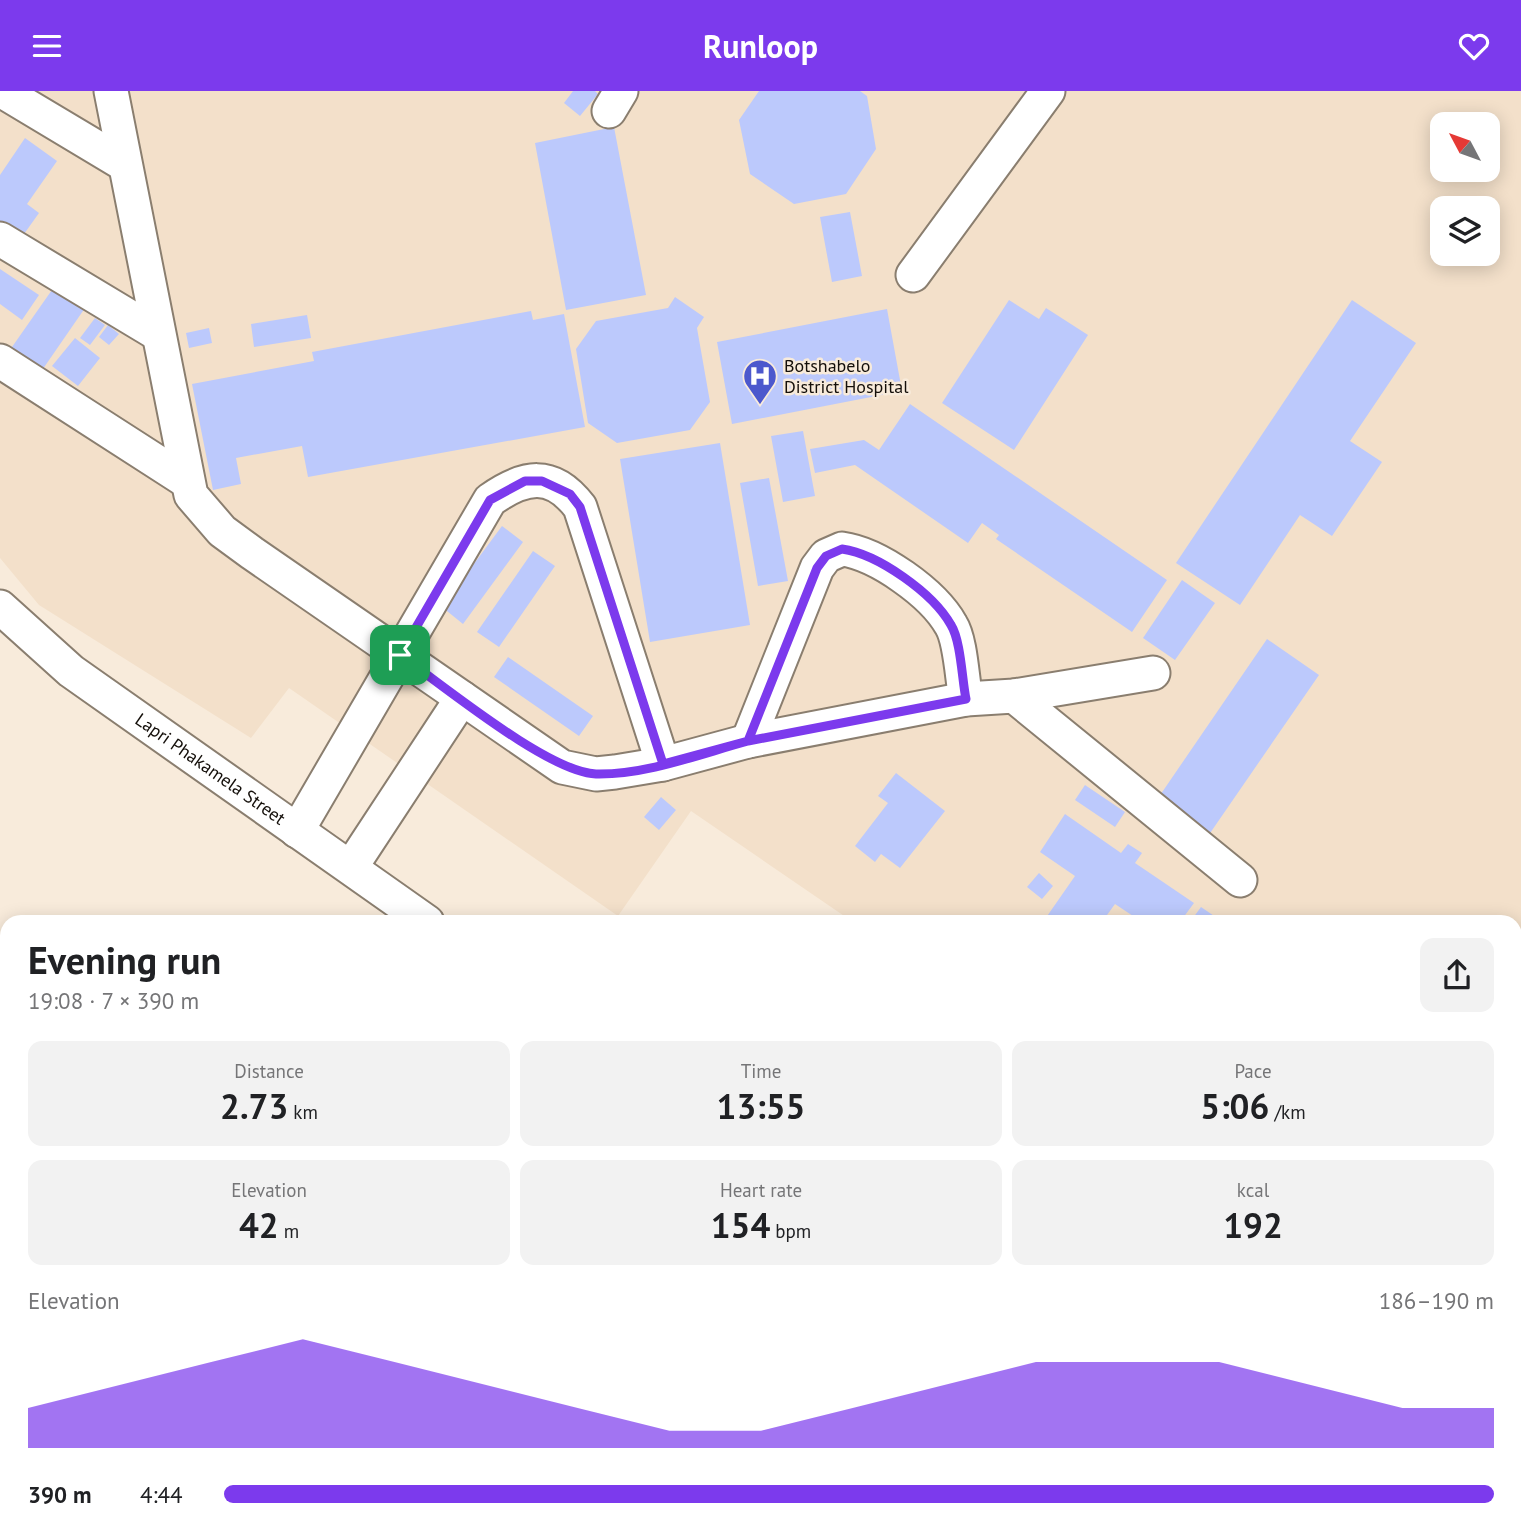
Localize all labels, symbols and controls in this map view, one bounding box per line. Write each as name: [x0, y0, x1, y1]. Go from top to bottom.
text: Runloop: [703, 25, 818, 67]
icon: menu: [28, 27, 66, 65]
icon: heart: [1455, 27, 1493, 65]
north arrow: [1430, 112, 1500, 182]
map controls: [1430, 112, 1500, 266]
button: layers: [1430, 196, 1500, 266]
place label: Botshabelo District Hospital: [784, 354, 909, 398]
hospital icon: Botshabelo District Hospital: [741, 357, 779, 406]
pin: [370, 625, 430, 685]
icon: arrive: [381, 636, 419, 674]
street label: Lapri Phakamela Street: [131, 708, 290, 830]
text: Evening run: [28, 935, 221, 984]
button: share: [1420, 938, 1494, 1012]
text: 19:08 · 7 × 390 m: [28, 986, 199, 1015]
text: Distance: [234, 1059, 304, 1083]
text: Time: [741, 1059, 781, 1083]
text: Pace: [1234, 1059, 1272, 1083]
text: 2.73: [220, 1083, 288, 1129]
text: 13:55: [717, 1083, 805, 1129]
text: 5:06: [1200, 1083, 1269, 1129]
text: km: [288, 1100, 318, 1124]
text: /km: [1269, 1100, 1306, 1124]
text: Elevation: [231, 1178, 307, 1202]
text: Heart rate: [720, 1178, 802, 1202]
text: kcal: [1237, 1178, 1269, 1202]
text: 42: [239, 1202, 279, 1248]
text: 154: [711, 1202, 770, 1248]
text: 192: [1223, 1202, 1283, 1248]
text: m: [279, 1219, 299, 1243]
text: bpm: [770, 1219, 811, 1243]
text: Elevation: [28, 1286, 120, 1315]
text: 186–190 m: [1379, 1286, 1494, 1315]
text: 390 m: [28, 1480, 91, 1509]
text: 4:44: [140, 1480, 183, 1509]

